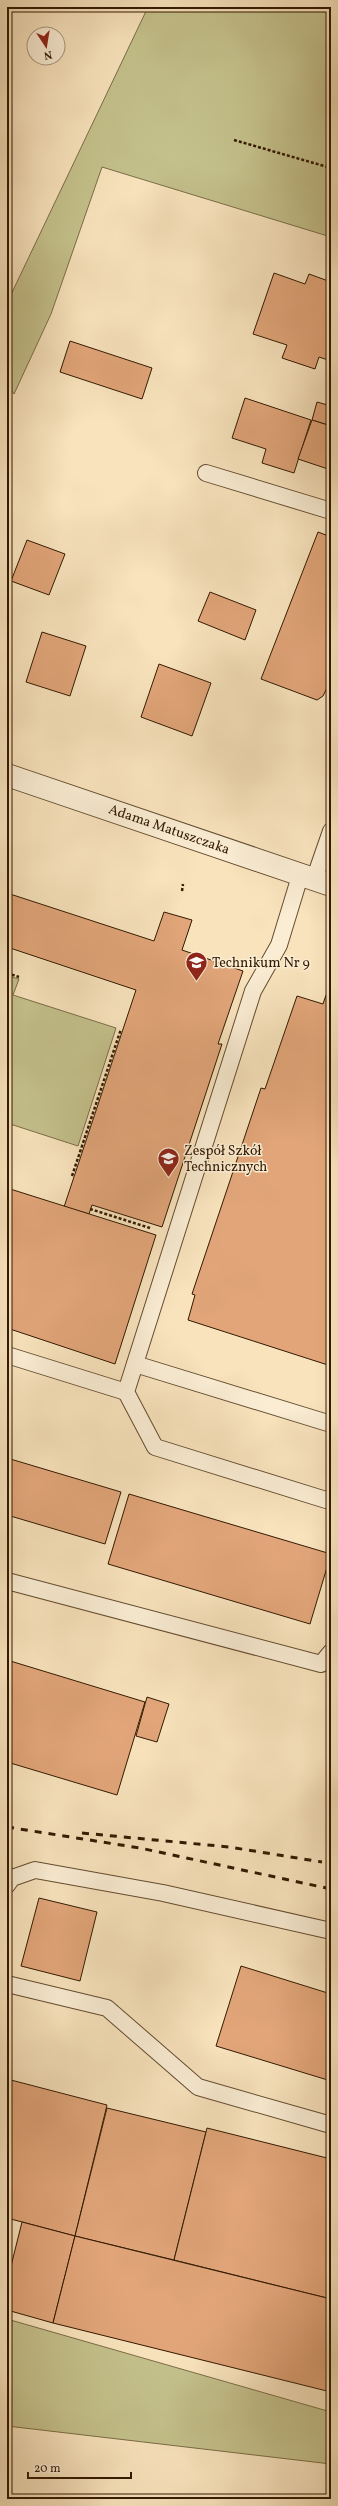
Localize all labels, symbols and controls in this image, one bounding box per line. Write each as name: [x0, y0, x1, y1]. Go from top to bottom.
north arrow: [26, 26, 66, 66]
text: N: [42, 46, 53, 62]
street label: Adama Matuszczaka: [106, 800, 232, 860]
school or university icon: Technikum Nr 9: [184, 950, 210, 983]
place label: Technikum Nr 9: [212, 954, 310, 973]
place label: Zespół Szkół Technicznych: [184, 1142, 267, 1177]
school or university icon: Zespół Szkół Technicznych: [156, 1146, 182, 1179]
scale bar: [28, 2454, 131, 2480]
text: 20 m: [34, 2461, 61, 2477]

